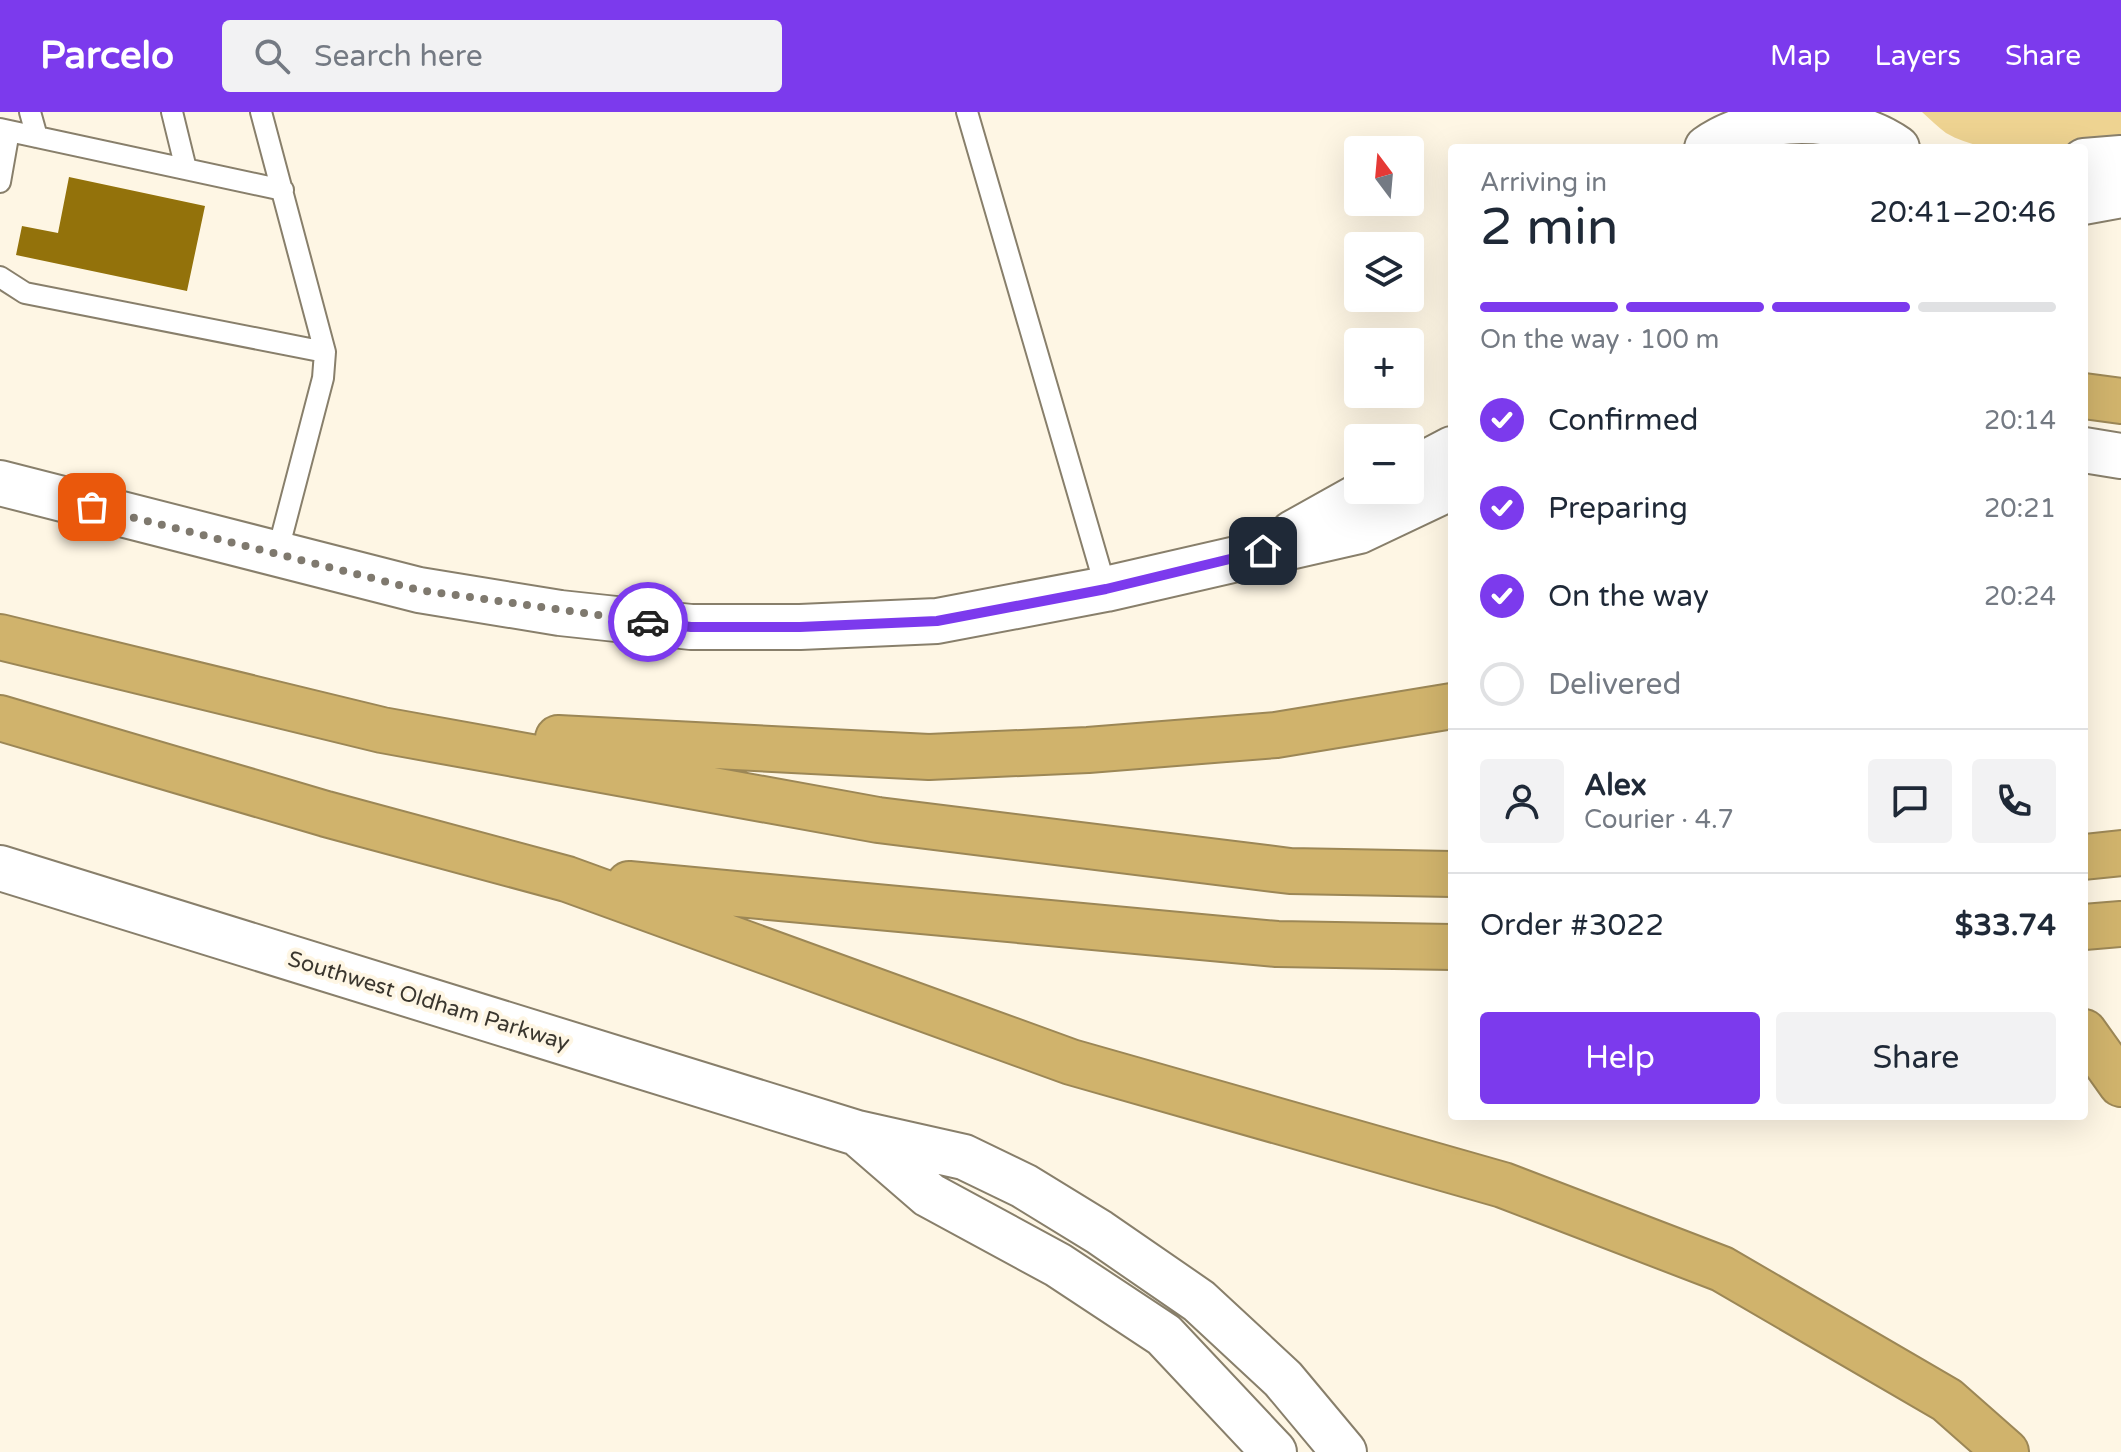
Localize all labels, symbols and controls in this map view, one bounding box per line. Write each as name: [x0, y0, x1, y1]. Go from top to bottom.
search box: [222, 20, 782, 92]
text: Parcelo: [40, 33, 174, 79]
icon: search: [250, 34, 294, 78]
text: Search here: [314, 38, 483, 75]
text: Map: [1770, 39, 1831, 73]
text: Layers: [1875, 39, 1961, 73]
text: Share: [2005, 39, 2081, 73]
north arrow: [1344, 136, 1424, 216]
map controls: [1344, 136, 1424, 504]
text: Arriving in: [1480, 167, 1607, 198]
text: 20:41–20:46: [1869, 194, 2056, 231]
text: 2 min: [1480, 196, 1619, 259]
button: layers: [1344, 232, 1424, 312]
text: On the way · 100 m: [1480, 324, 1719, 355]
button: +: [1344, 328, 1424, 408]
icon: check: [1480, 398, 1524, 442]
text: Confirmed: [1548, 402, 1699, 439]
text: 20:14: [1984, 405, 2056, 436]
button: −: [1344, 424, 1424, 504]
pin: [58, 473, 126, 541]
icon: bag: [70, 485, 114, 529]
icon: check: [1480, 486, 1524, 530]
text: Preparing: [1548, 490, 1688, 527]
text: 20:21: [1984, 493, 2056, 524]
pin: [1229, 517, 1297, 585]
icon: home: [1241, 529, 1285, 573]
icon: check: [1480, 574, 1524, 618]
text: On the way: [1548, 578, 1709, 615]
text: 20:24: [1984, 581, 2056, 612]
courier: [608, 582, 688, 662]
icon: car: [626, 600, 670, 644]
text: Delivered: [1548, 666, 1682, 703]
button: person: [1480, 759, 1564, 843]
button: chat: [1868, 759, 1952, 843]
button: phone: [1972, 759, 2056, 843]
text: Alex: [1584, 767, 1647, 804]
text: Courier · 4.7: [1584, 804, 1734, 835]
text: Order #3022: [1480, 907, 1664, 944]
text: $33.74: [1955, 907, 2056, 944]
street label: Southwest Oldham Parkway: [285, 946, 573, 1056]
button: Help: [1480, 1012, 1760, 1104]
button: Share: [1776, 1012, 2056, 1104]

